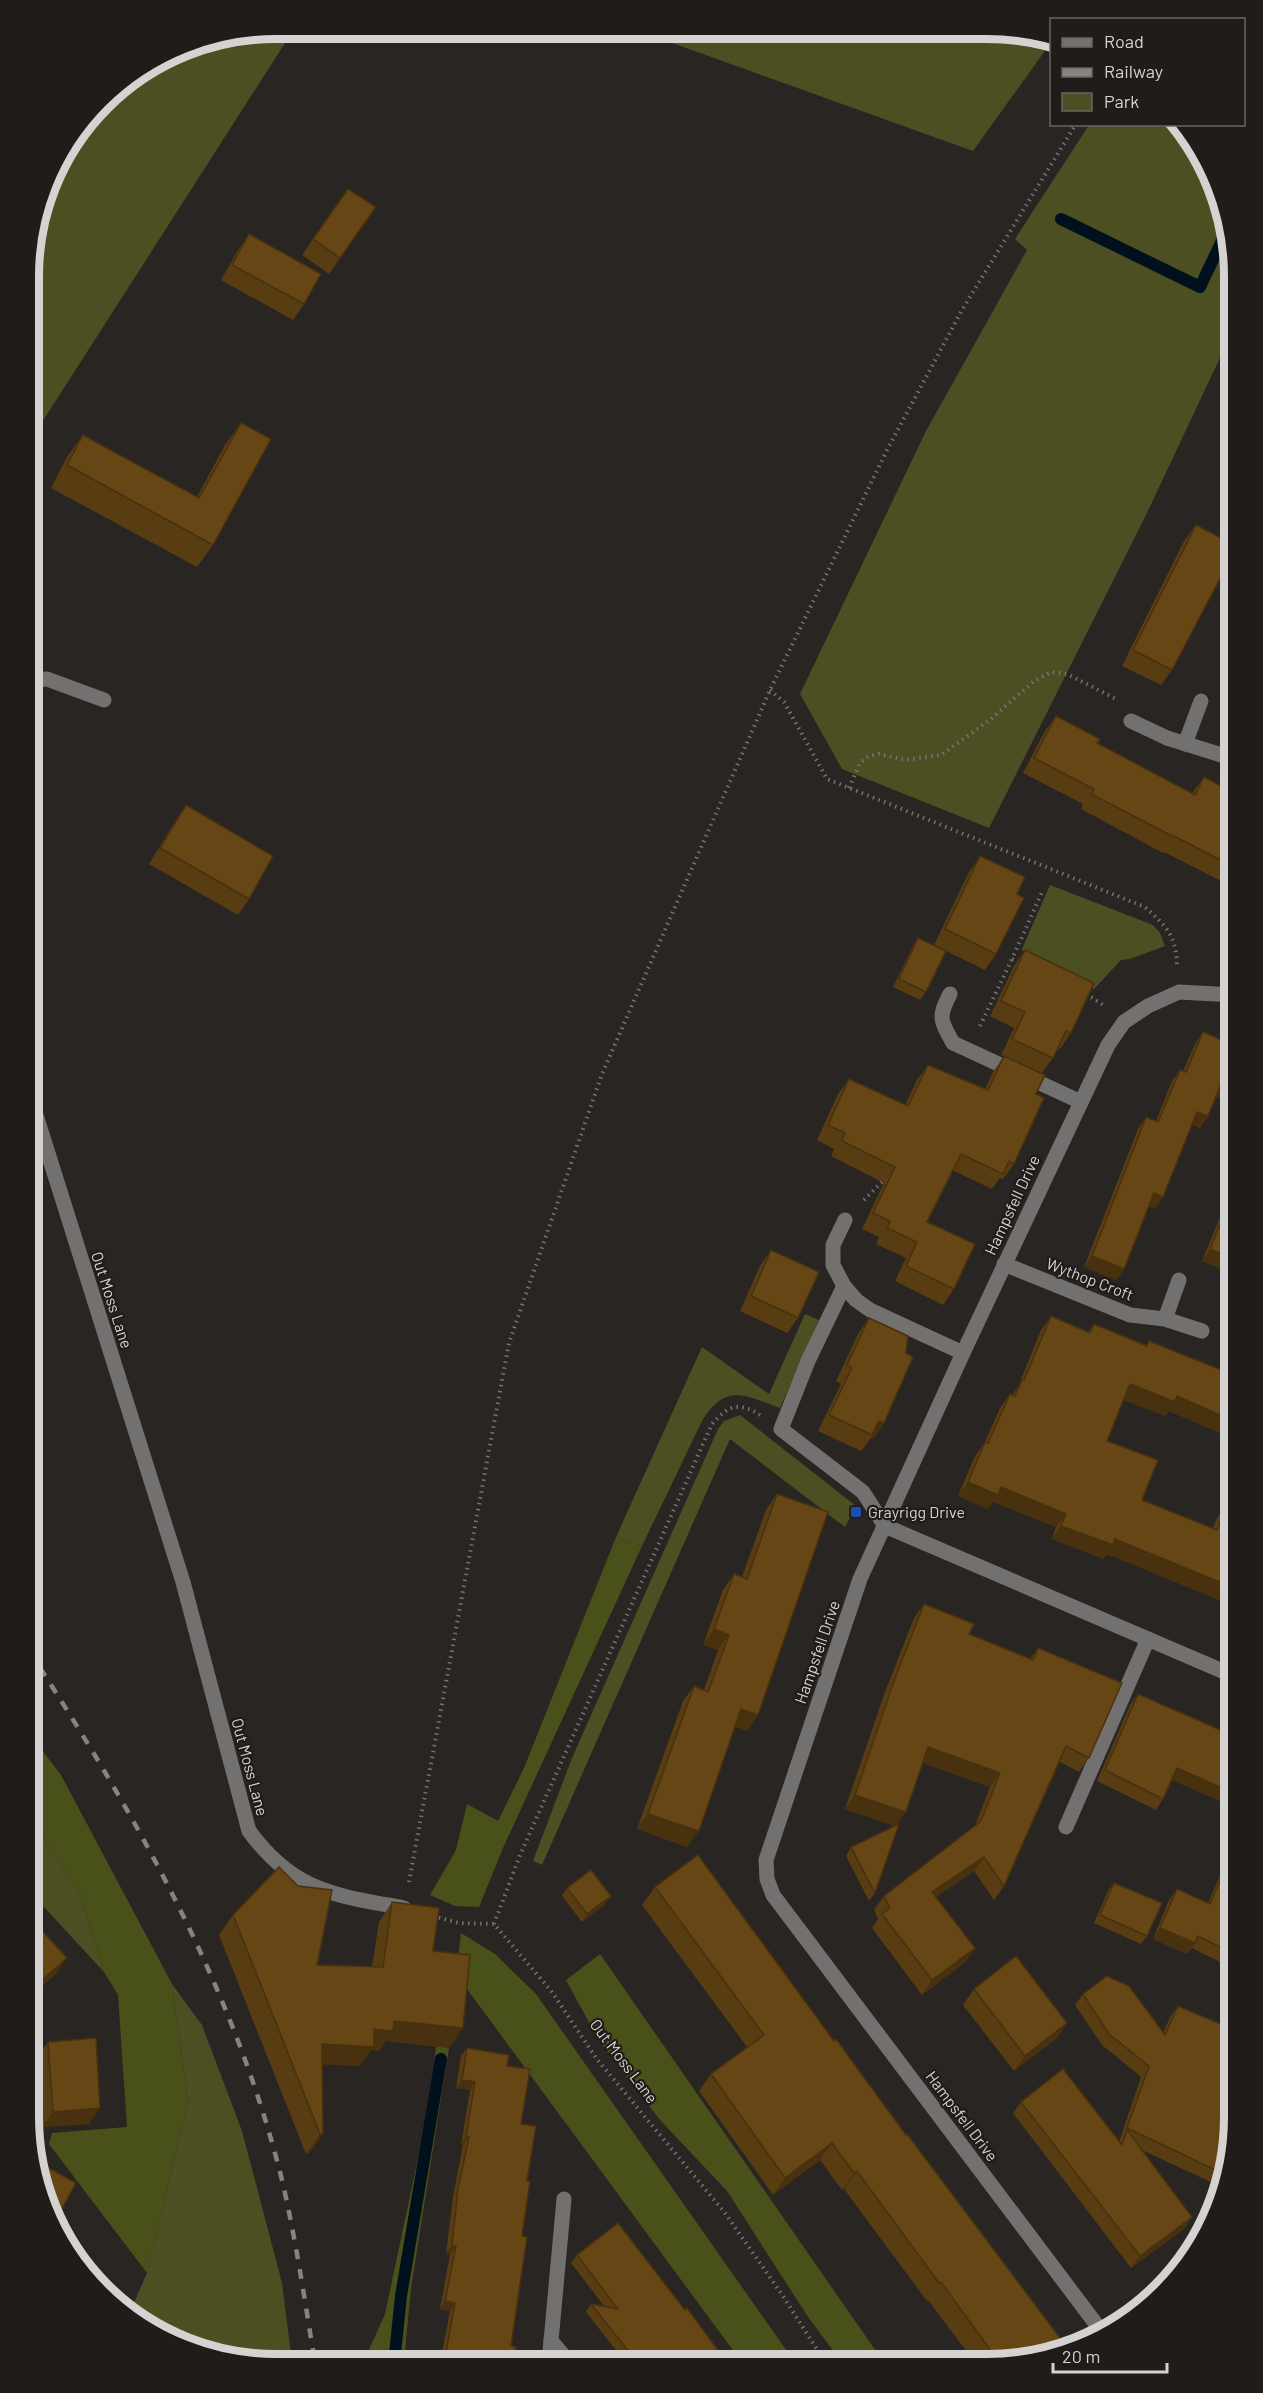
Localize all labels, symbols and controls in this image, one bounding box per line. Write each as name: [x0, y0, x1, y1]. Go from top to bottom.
legend: [1050, 18, 1245, 126]
text: Road: [1104, 30, 1144, 52]
text: Railway: [1104, 60, 1163, 82]
text: Park: [1104, 90, 1139, 112]
street label: Hampsfell Drive: [980, 1152, 1043, 1258]
street label: Out Moss Lane: [88, 1249, 137, 1351]
street label: Wythop Croft: [1044, 1253, 1137, 1304]
place label: Grayrigg Drive: [868, 1502, 965, 1521]
marker: Grayrigg Drive: [849, 1505, 863, 1519]
street label: Hampsfell Drive: [790, 1598, 843, 1706]
street label: Out Moss Lane: [228, 1716, 273, 1818]
street label: Out Moss Lane: [587, 2015, 662, 2106]
street label: Hampsfell Drive: [922, 2067, 1003, 2165]
scale bar: [1053, 2336, 1167, 2374]
text: 20 m: [1062, 2345, 1100, 2367]

